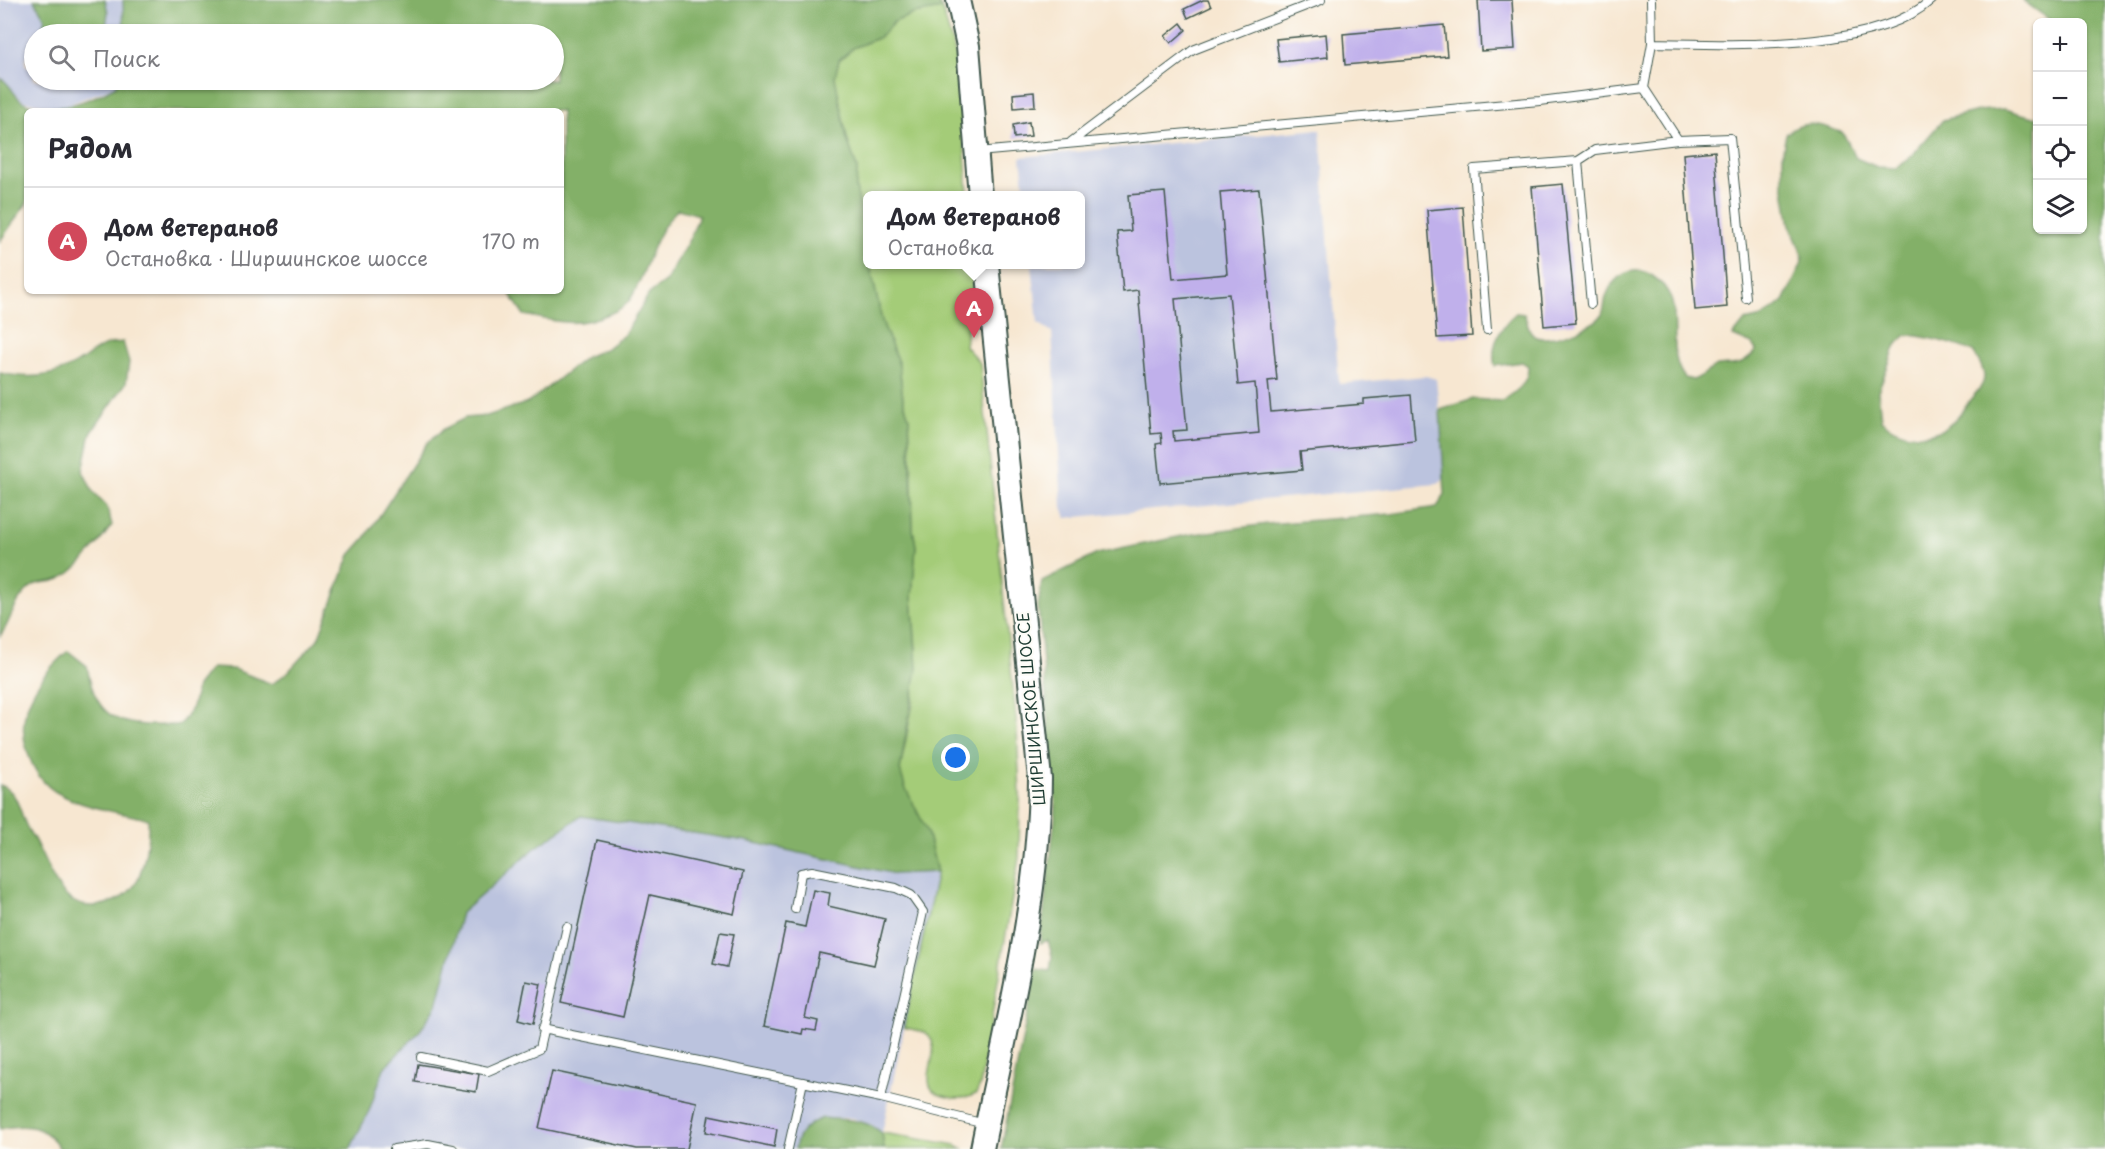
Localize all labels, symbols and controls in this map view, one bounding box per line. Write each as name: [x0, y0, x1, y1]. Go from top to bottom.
map controls: [2033, 18, 2087, 234]
button: +: [2033, 18, 2087, 72]
search box: [24, 24, 564, 90]
icon: search: [45, 41, 78, 74]
text: Поиск: [93, 41, 160, 74]
button: −: [2033, 72, 2087, 126]
button: locate: [2033, 126, 2087, 180]
text: Рядом: [48, 128, 133, 167]
button: layers: [2033, 180, 2087, 234]
popup: [863, 191, 1085, 269]
text: Дом ветеранов: [887, 199, 1061, 232]
text: Дом ветеранов: [105, 210, 278, 243]
text: A: [60, 226, 75, 256]
text: 170 m: [482, 226, 540, 256]
text: Остановка: [887, 232, 994, 262]
text: Остановка · Ширшинское шоссе: [105, 243, 428, 273]
pin: A: [954, 288, 994, 338]
street label: ШИРШИНСКОЕ ШОССЕ: [1010, 611, 1050, 807]
your location: [941, 743, 970, 772]

